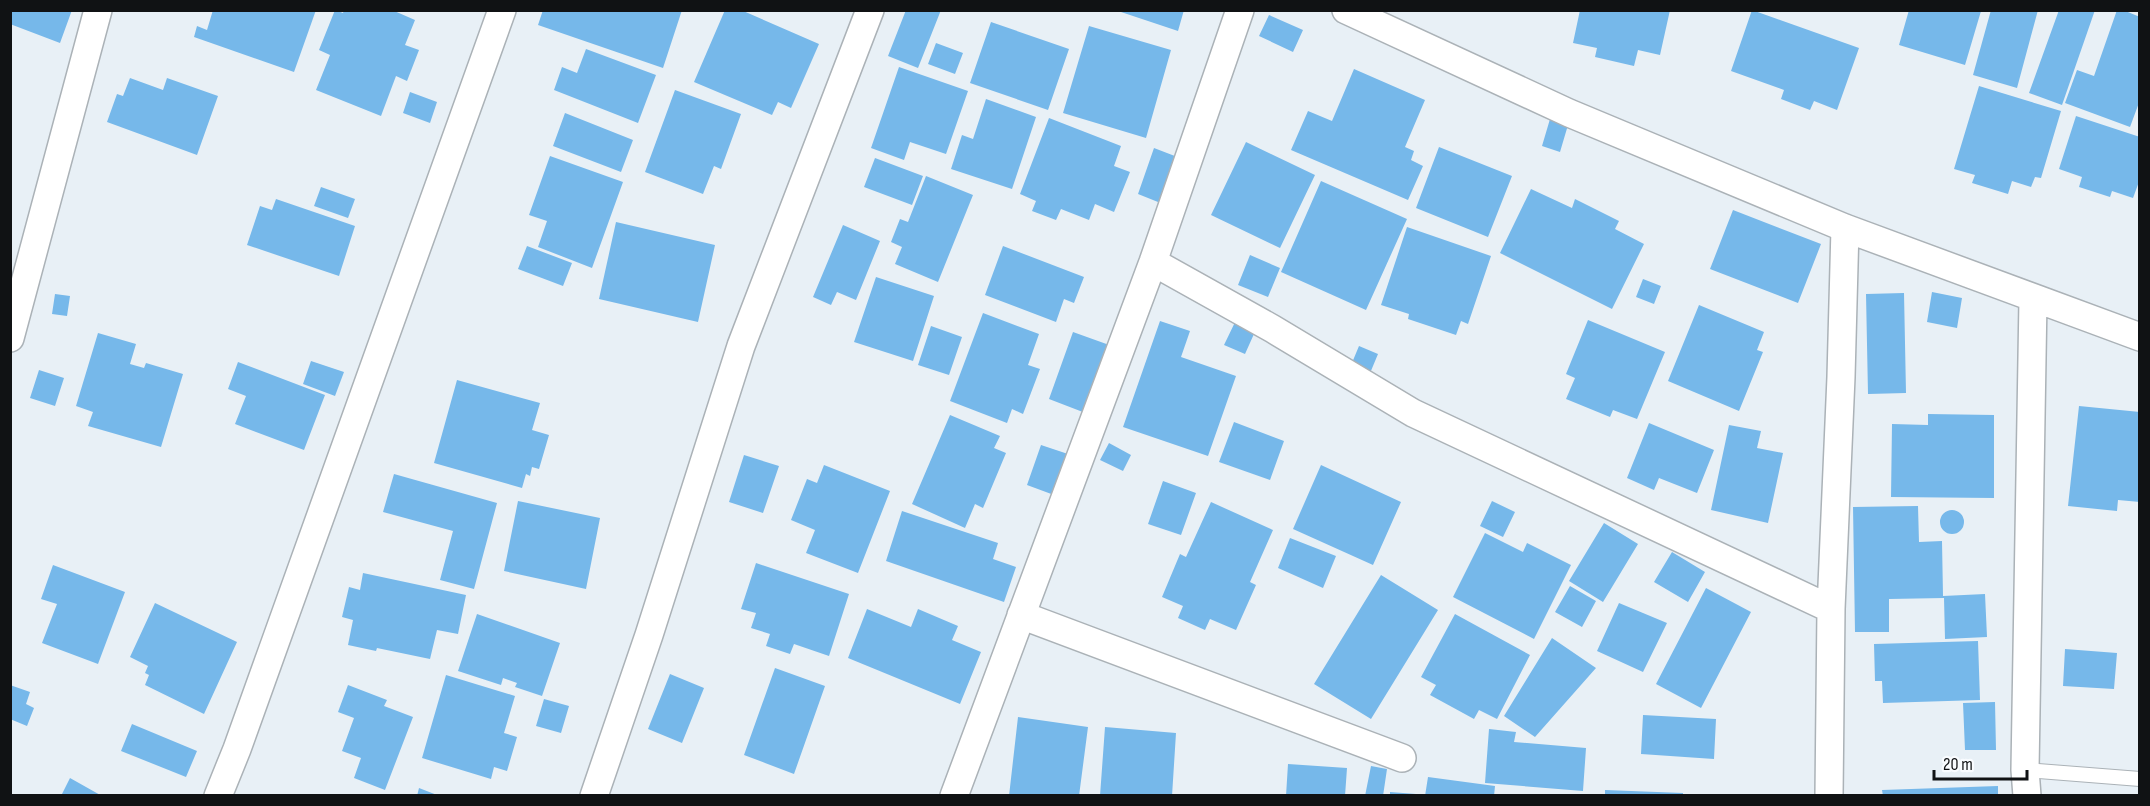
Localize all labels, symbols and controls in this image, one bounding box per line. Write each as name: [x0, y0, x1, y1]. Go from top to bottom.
scale bar: [1934, 743, 2027, 781]
text: 20 m: [1943, 754, 1973, 775]

